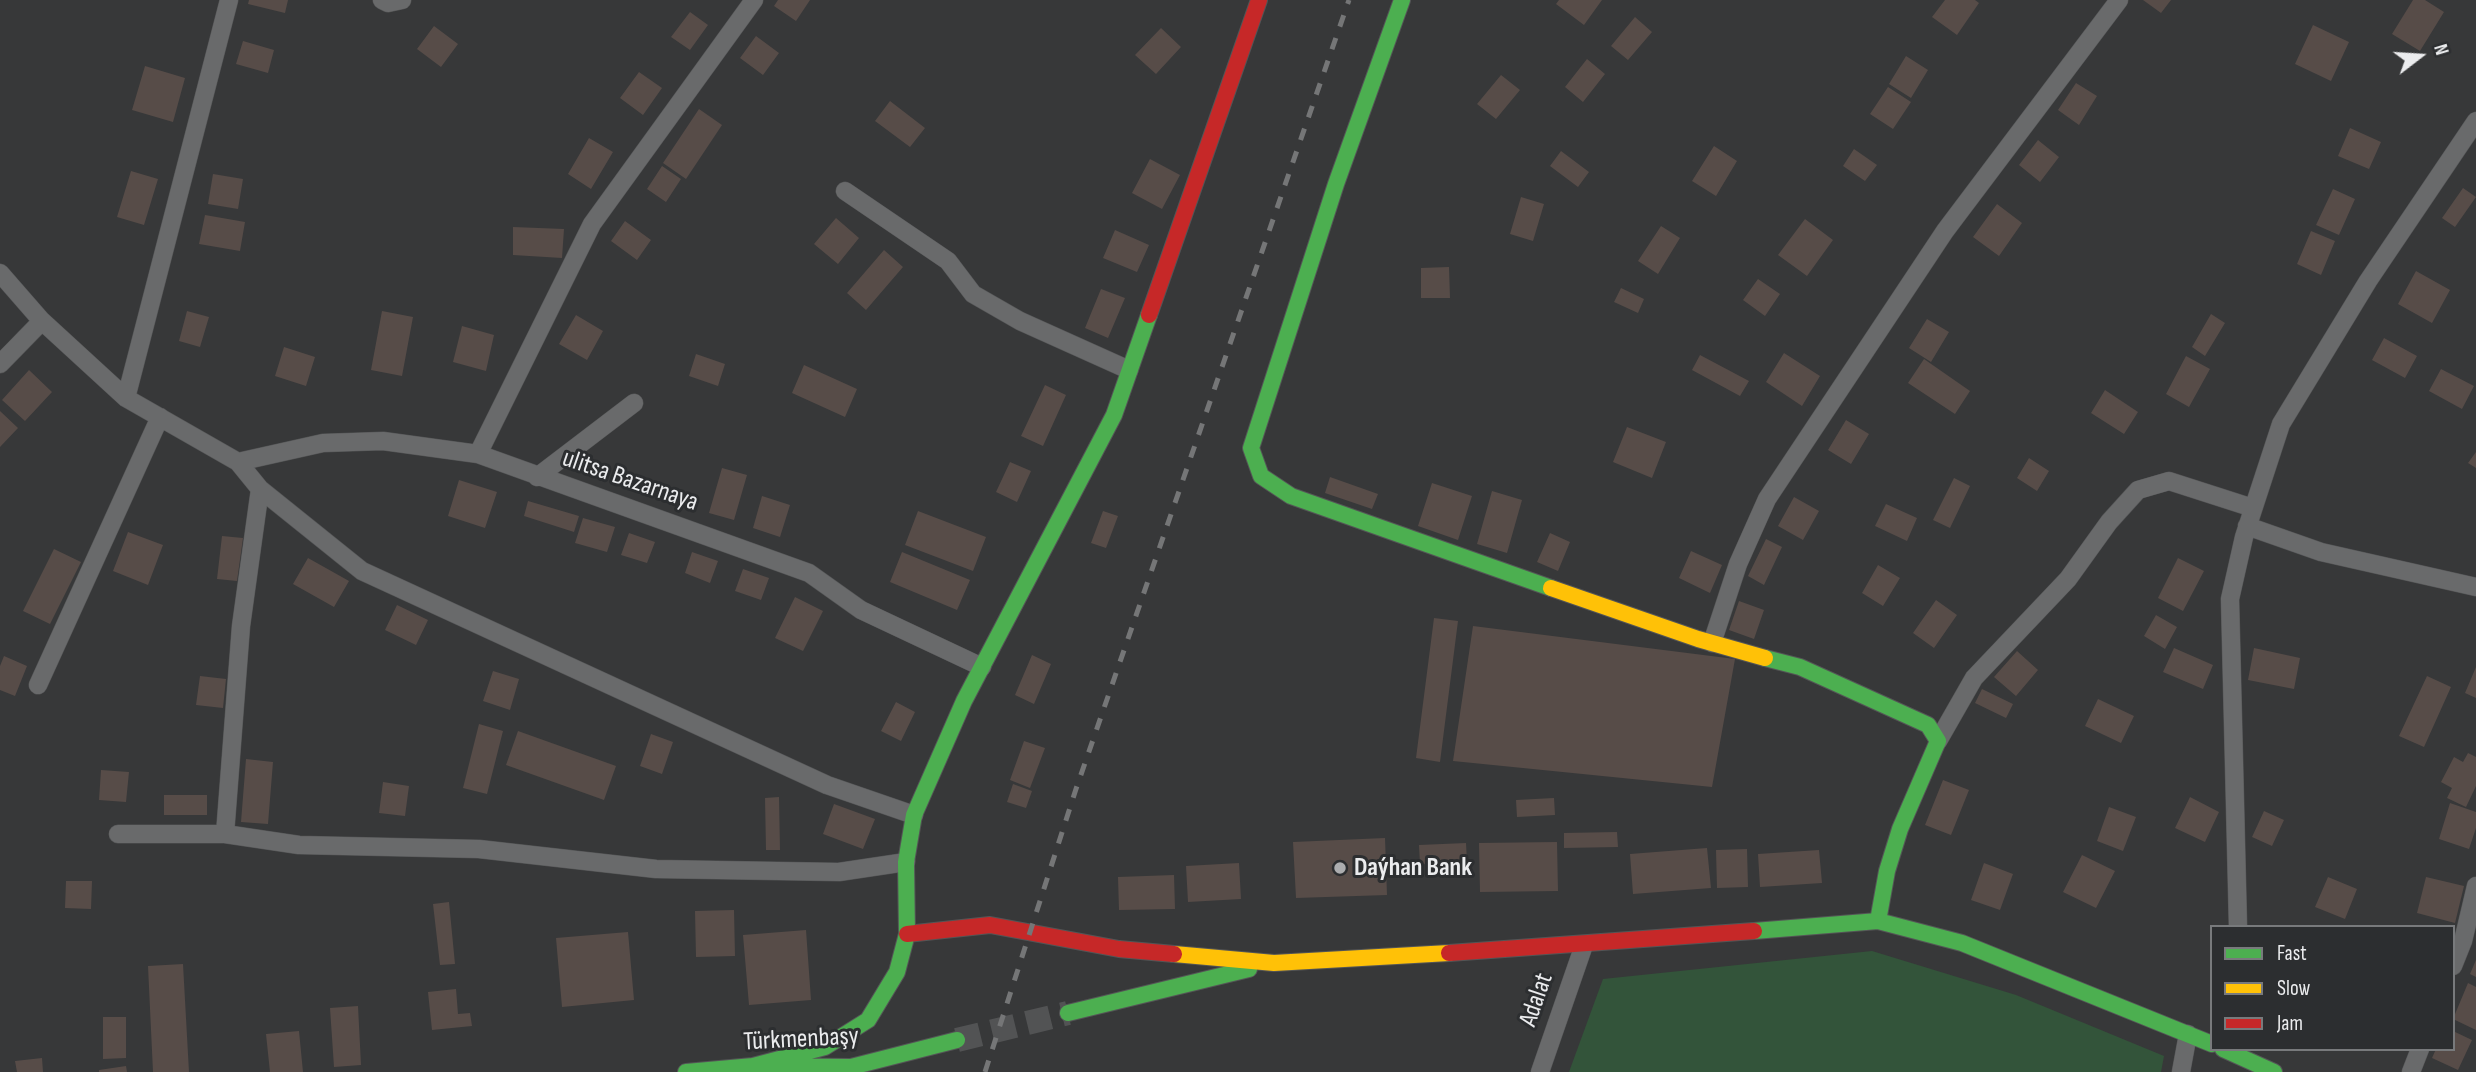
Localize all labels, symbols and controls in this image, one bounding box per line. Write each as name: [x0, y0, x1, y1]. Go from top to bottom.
north arrow: [2385, 21, 2455, 91]
text: N: [2428, 41, 2453, 58]
street label: ulitsa Bazarnaya: [558, 443, 702, 519]
place label: Daýhan Bank: [1354, 852, 1472, 884]
marker: Daýhan Bank: [1332, 860, 1348, 876]
legend: [2210, 925, 2455, 1051]
text: Fast: [2277, 941, 2307, 966]
street label: Adalat: [1513, 969, 1561, 1031]
text: Slow: [2277, 976, 2310, 1001]
text: Jam: [2277, 1011, 2303, 1036]
street label: Türkmenbaşy: [743, 1021, 859, 1059]

